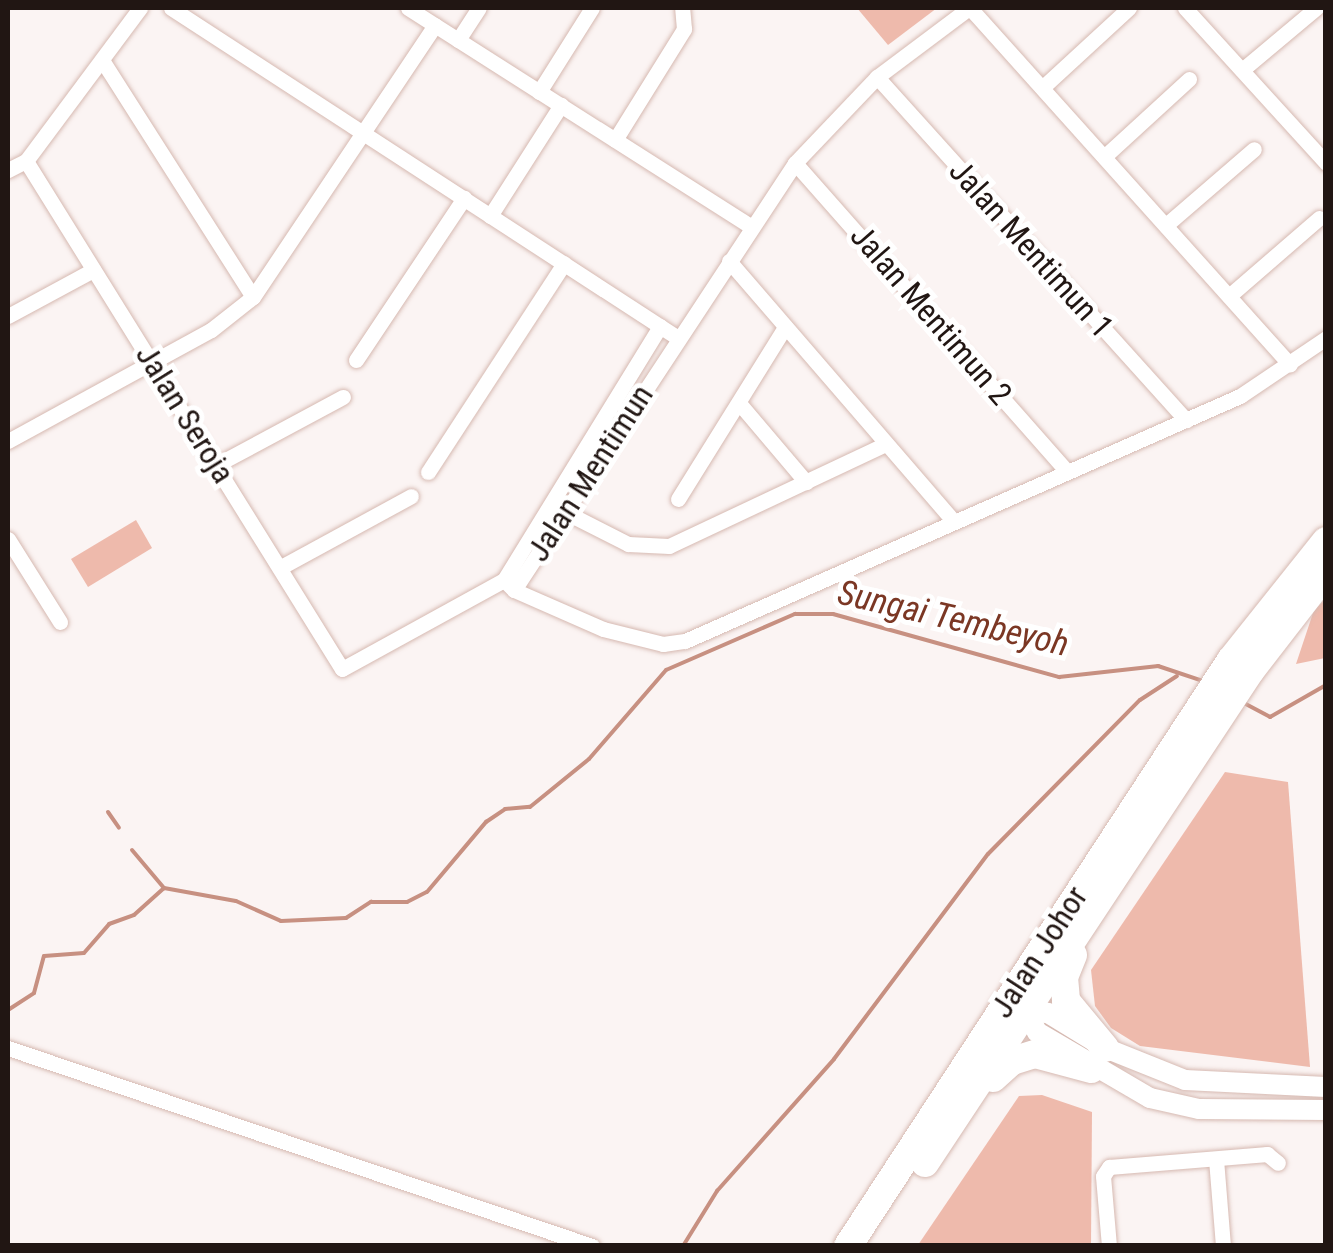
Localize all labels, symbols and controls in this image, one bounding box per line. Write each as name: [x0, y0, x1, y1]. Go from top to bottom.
street label: Jalan Mentimun 1: [941, 152, 1121, 346]
street label: Jalan Mentimun 2: [842, 217, 1020, 413]
street label: Jalan Seroja: [127, 338, 243, 490]
street label: Jalan Mentimun: [519, 377, 661, 569]
water label: Sungai Tembeyoh: [833, 572, 1073, 666]
street label: Jalan Johor: [982, 879, 1096, 1025]

